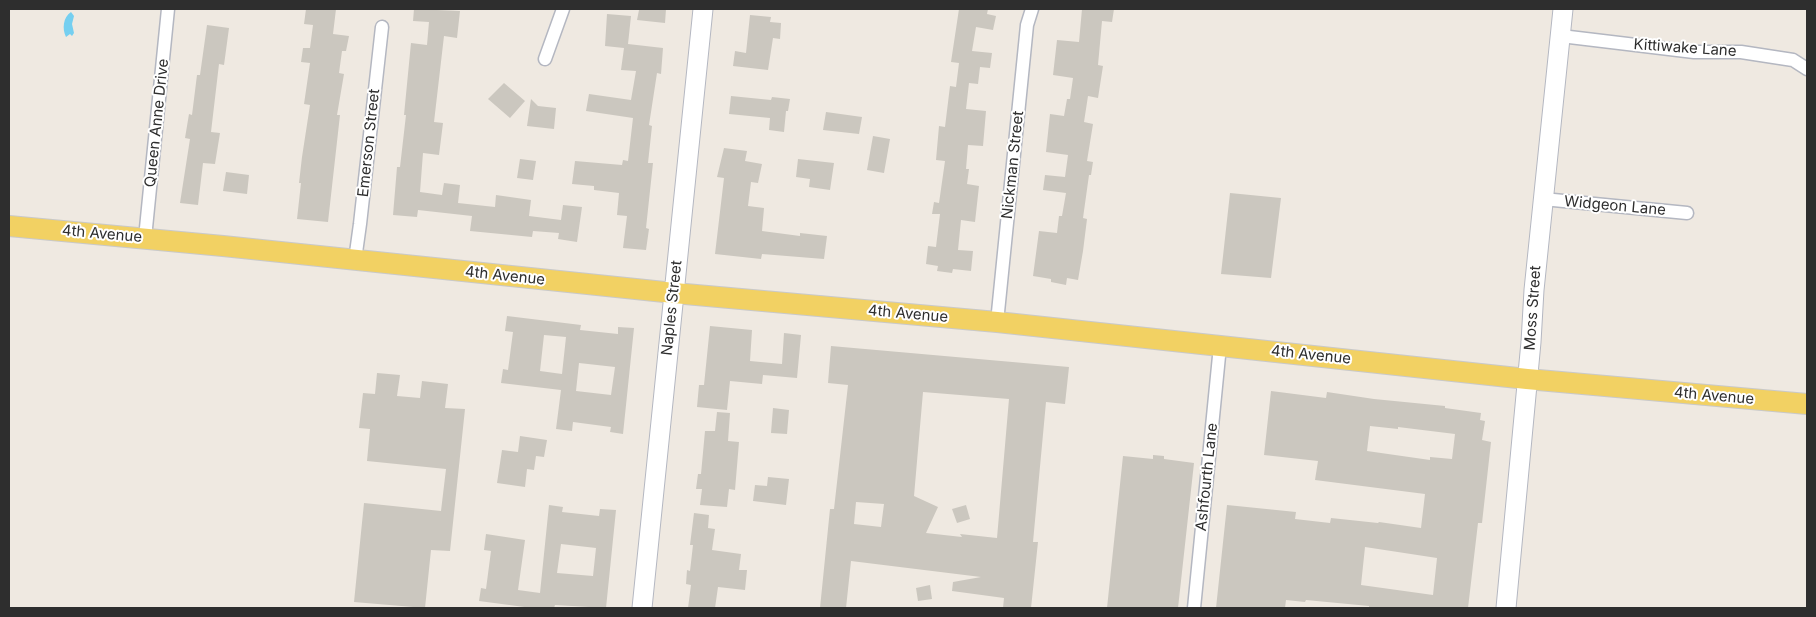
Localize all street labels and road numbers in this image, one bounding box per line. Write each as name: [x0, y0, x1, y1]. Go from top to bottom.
street label: Kittiwake Lane: [1633, 35, 1737, 61]
street label: Queen Anne Drive: [141, 58, 173, 188]
street label: Emerson Street: [354, 88, 384, 198]
street label: Nickman Street: [998, 110, 1028, 220]
street label: Widgeon Lane: [1563, 193, 1667, 219]
street label: 4th Avenue: [61, 222, 143, 246]
street label: Naples Street: [658, 259, 686, 357]
street label: 4th Avenue: [464, 263, 546, 289]
street label: Moss Street: [1521, 265, 1545, 351]
street label: 4th Avenue: [867, 302, 949, 326]
street label: 4th Avenue: [1270, 342, 1352, 368]
street label: 4th Avenue: [1673, 384, 1755, 408]
street label: Ashfourth Lane: [1192, 422, 1222, 532]

